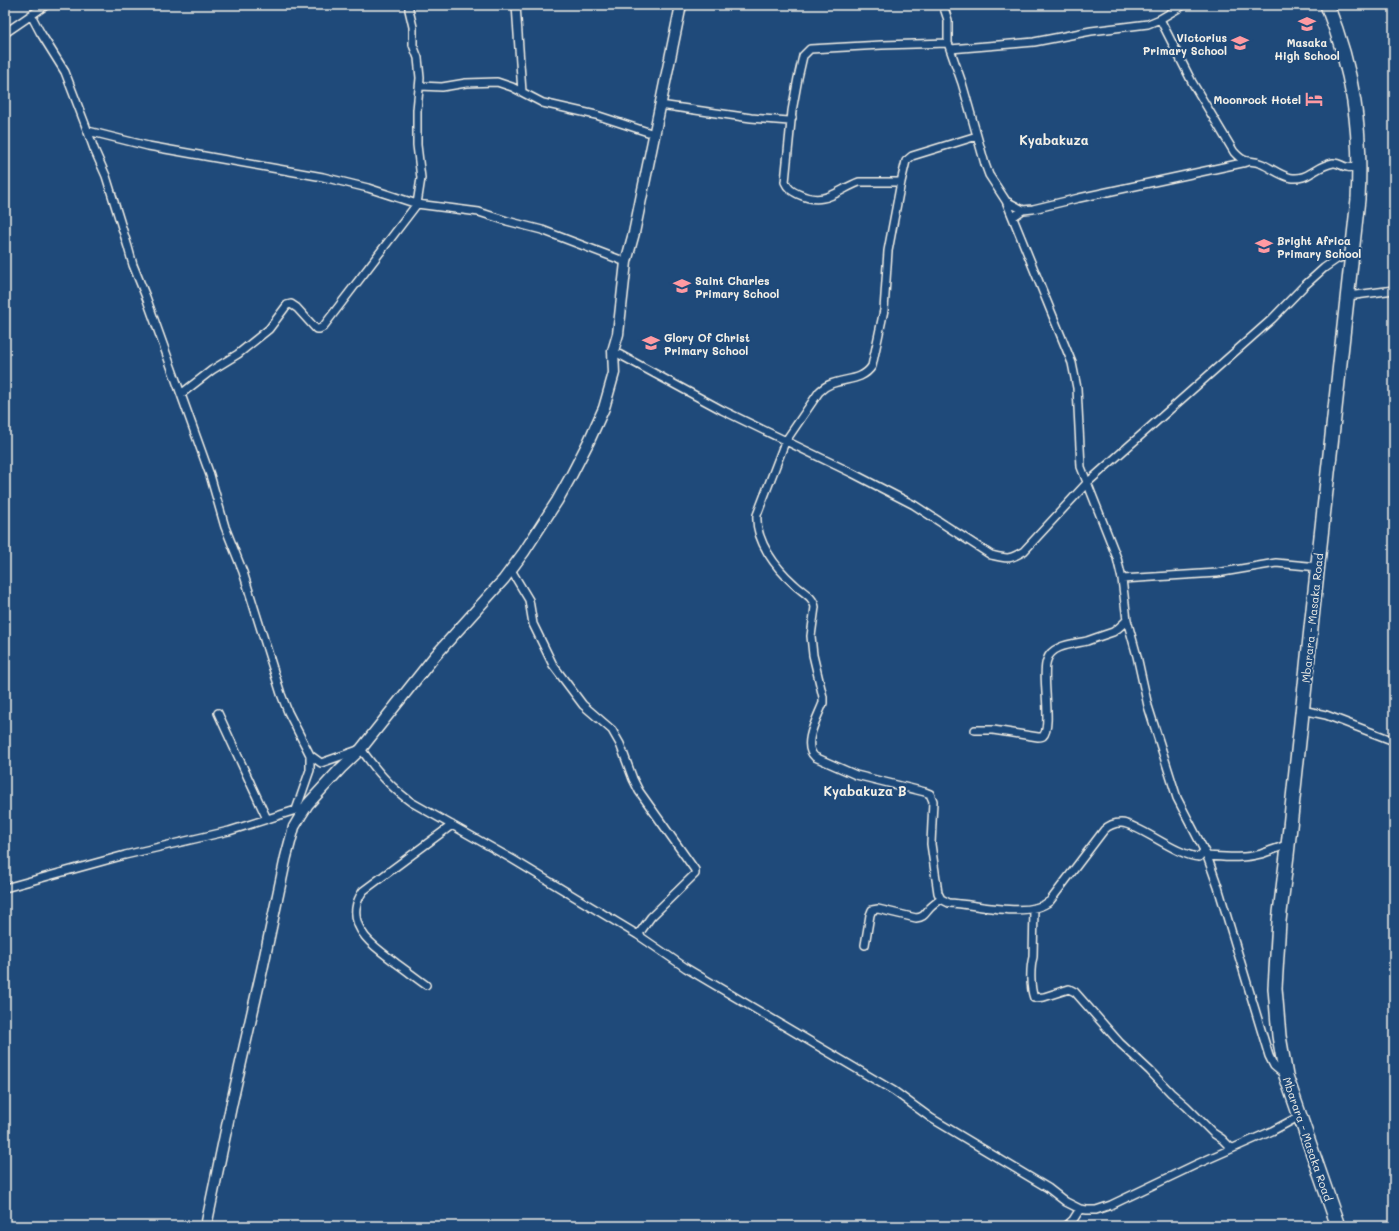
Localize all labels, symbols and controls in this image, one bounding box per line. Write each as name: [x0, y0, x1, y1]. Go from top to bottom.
school or university icon: Masaka High School: [1297, 14, 1317, 34]
place label: Victorius Primary School: [1143, 30, 1227, 58]
school or university icon: Victorius Primary School: [1230, 33, 1250, 53]
place label: Masaka High School: [1274, 35, 1340, 63]
hotel icon: Moonrock Hotel: [1304, 89, 1324, 109]
place label: Moonrock Hotel: [1214, 92, 1301, 107]
district label: Kyabakuza: [1019, 131, 1089, 149]
place label: Bright Africa Primary School: [1277, 233, 1361, 261]
school or university icon: Bright Africa Primary School: [1254, 236, 1274, 256]
place label: Saint Charles Primary School: [695, 273, 779, 301]
school or university icon: Saint Charles Primary School: [672, 276, 692, 296]
place label: Glory Of Christ Primary School: [664, 330, 750, 358]
school or university icon: Glory Of Christ Primary School: [641, 333, 661, 353]
street label: Mbarara - Masaka Road: [1298, 552, 1326, 684]
district label: Kyabakuza B: [823, 782, 907, 800]
street label: Mbarara - Masaka Road: [1280, 1075, 1336, 1203]

